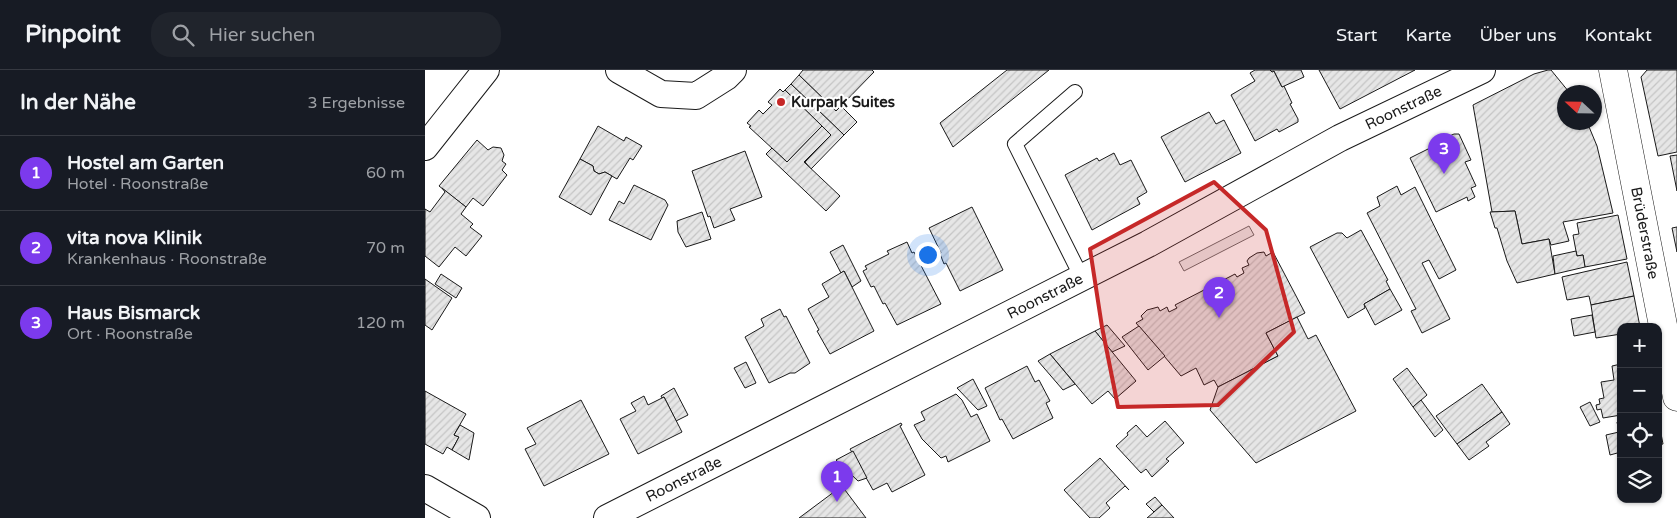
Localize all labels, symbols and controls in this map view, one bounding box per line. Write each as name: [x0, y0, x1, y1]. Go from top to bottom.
search box: [151, 12, 501, 57]
text: Pinpoint: [25, 20, 121, 49]
icon: search: [169, 21, 197, 49]
text: Hier suchen: [209, 24, 315, 46]
text: Start: [1336, 24, 1377, 46]
text: Karte: [1405, 24, 1451, 46]
text: Über uns: [1479, 24, 1557, 46]
text: Kontakt: [1585, 24, 1652, 46]
street label: Roonstraße: [1362, 82, 1445, 134]
north arrow: [1557, 85, 1602, 130]
text: In der Nähe: [20, 90, 136, 115]
text: 3 Ergebnisse: [307, 93, 405, 113]
place label: Kurpark Suites: [791, 93, 895, 112]
marker: Kurpark Suites: [775, 96, 787, 108]
pin: 3: [1428, 133, 1460, 174]
text: Hostel am Garten: [67, 152, 224, 174]
text: 1: [31, 163, 41, 183]
text: 60 m: [366, 163, 405, 183]
text: Hotel · Roonstraße: [67, 174, 208, 194]
street label: Brüderstraße: [1627, 185, 1663, 281]
text: vita nova Klinik: [67, 227, 202, 249]
text: 2: [31, 238, 41, 258]
text: 70 m: [366, 238, 405, 258]
your location: [915, 242, 941, 268]
text: Krankenhaus · Roonstraße: [67, 249, 267, 269]
street label: Roonstraße: [1004, 269, 1086, 323]
pin: 2: [1203, 277, 1235, 318]
text: Haus Bismarck: [67, 302, 200, 324]
text: 3: [31, 313, 41, 333]
text: 120 m: [356, 313, 405, 333]
map controls: [1617, 323, 1662, 503]
button: +: [1617, 323, 1662, 368]
text: Ort · Roonstraße: [67, 324, 193, 344]
button: −: [1617, 368, 1662, 413]
button: locate: [1617, 413, 1662, 458]
street label: Roonstraße: [643, 452, 725, 506]
button: layers: [1617, 458, 1662, 503]
pin: 1: [821, 461, 853, 502]

